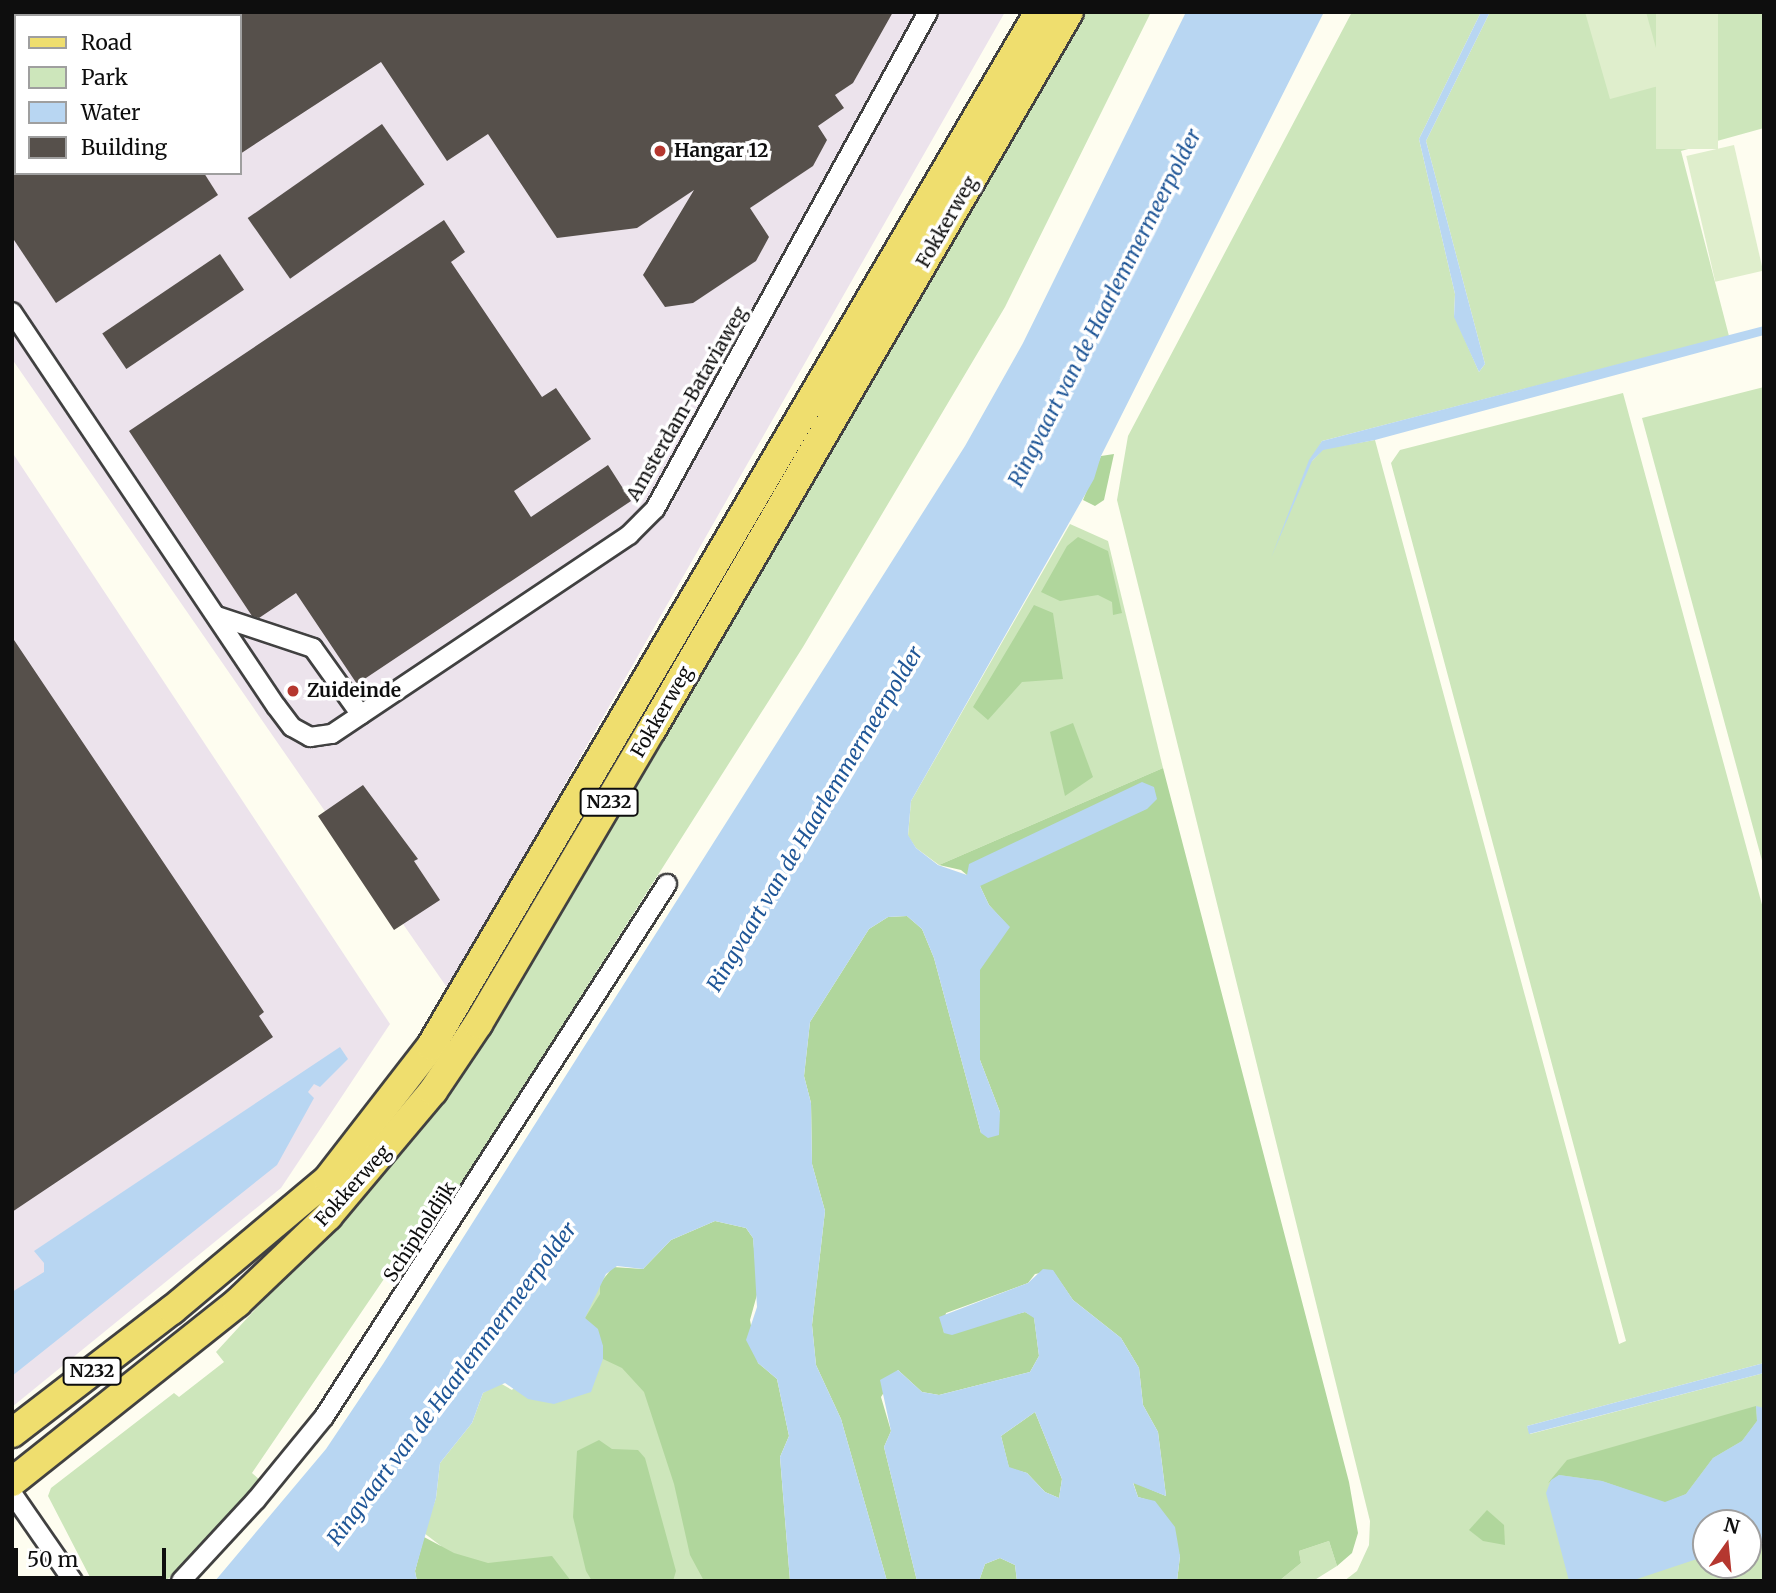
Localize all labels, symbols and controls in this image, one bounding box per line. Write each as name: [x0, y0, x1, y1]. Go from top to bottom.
legend: [14, 14, 242, 175]
text: Road: [81, 29, 132, 56]
text: Park: [81, 64, 128, 91]
text: Water: [81, 99, 140, 126]
water label: Ringvaart van de Haarlemmermeerpolder: [1003, 125, 1207, 491]
text: Building: [81, 134, 167, 161]
place label: Hangar 12: [674, 140, 768, 162]
marker: Hangar 12: [652, 143, 668, 159]
street label: Fokkerweg: [912, 172, 982, 272]
street label: Amsterdam-Bataviaweg: [622, 303, 752, 505]
water label: Ringvaart van de Haarlemmermeerpolder: [702, 642, 928, 996]
street label: Fokkerweg: [627, 662, 697, 762]
place label: Zuideinde: [307, 680, 401, 702]
marker: Zuideinde: [285, 683, 301, 699]
road number: N232: [579, 788, 639, 816]
street label: Fokkerweg: [310, 1141, 396, 1231]
street label: Schipholdijk: [379, 1178, 461, 1286]
water label: Ringvaart van de Haarlemmermeerpolder: [322, 1218, 582, 1550]
road number: N232: [62, 1356, 122, 1386]
north arrow: [1692, 1509, 1762, 1579]
text: N: [1722, 1512, 1742, 1539]
scale bar: [18, 1534, 170, 1578]
text: 50 m: [27, 1546, 78, 1573]

